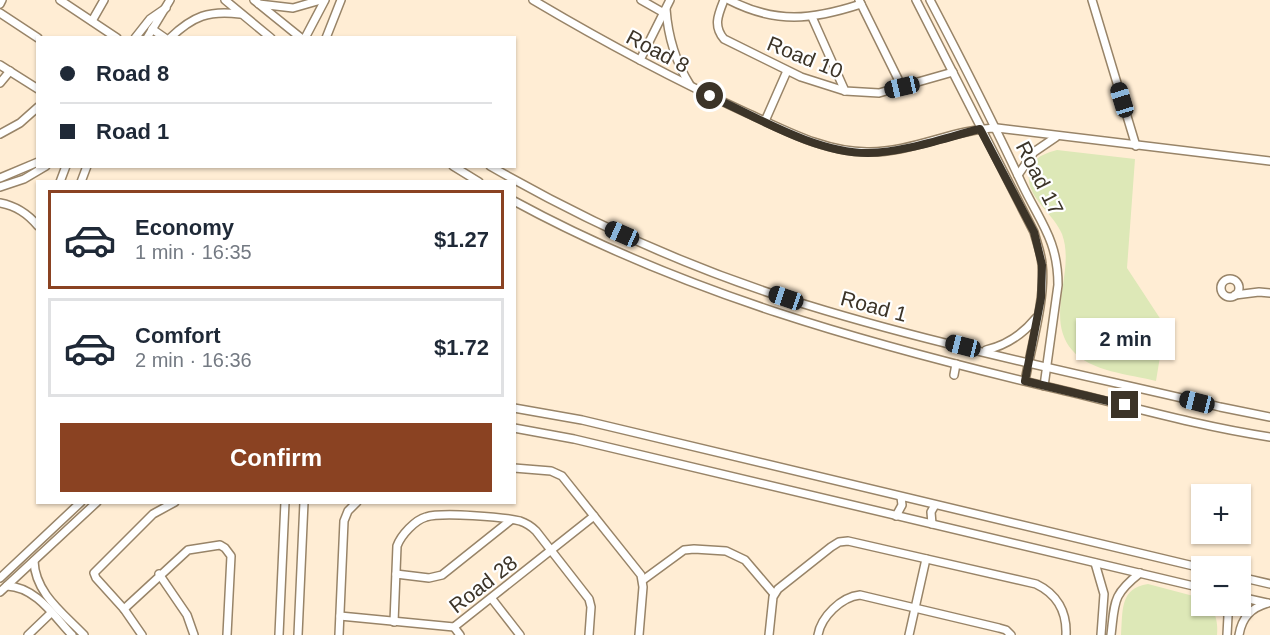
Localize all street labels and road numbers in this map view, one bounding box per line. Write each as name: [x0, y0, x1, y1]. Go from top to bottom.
street label: Road 8: [623, 25, 693, 77]
street label: Road 10: [764, 31, 846, 83]
street label: Road 17: [1012, 137, 1068, 219]
street label: Road 1: [838, 286, 910, 326]
street label: Road 28: [445, 550, 521, 618]

